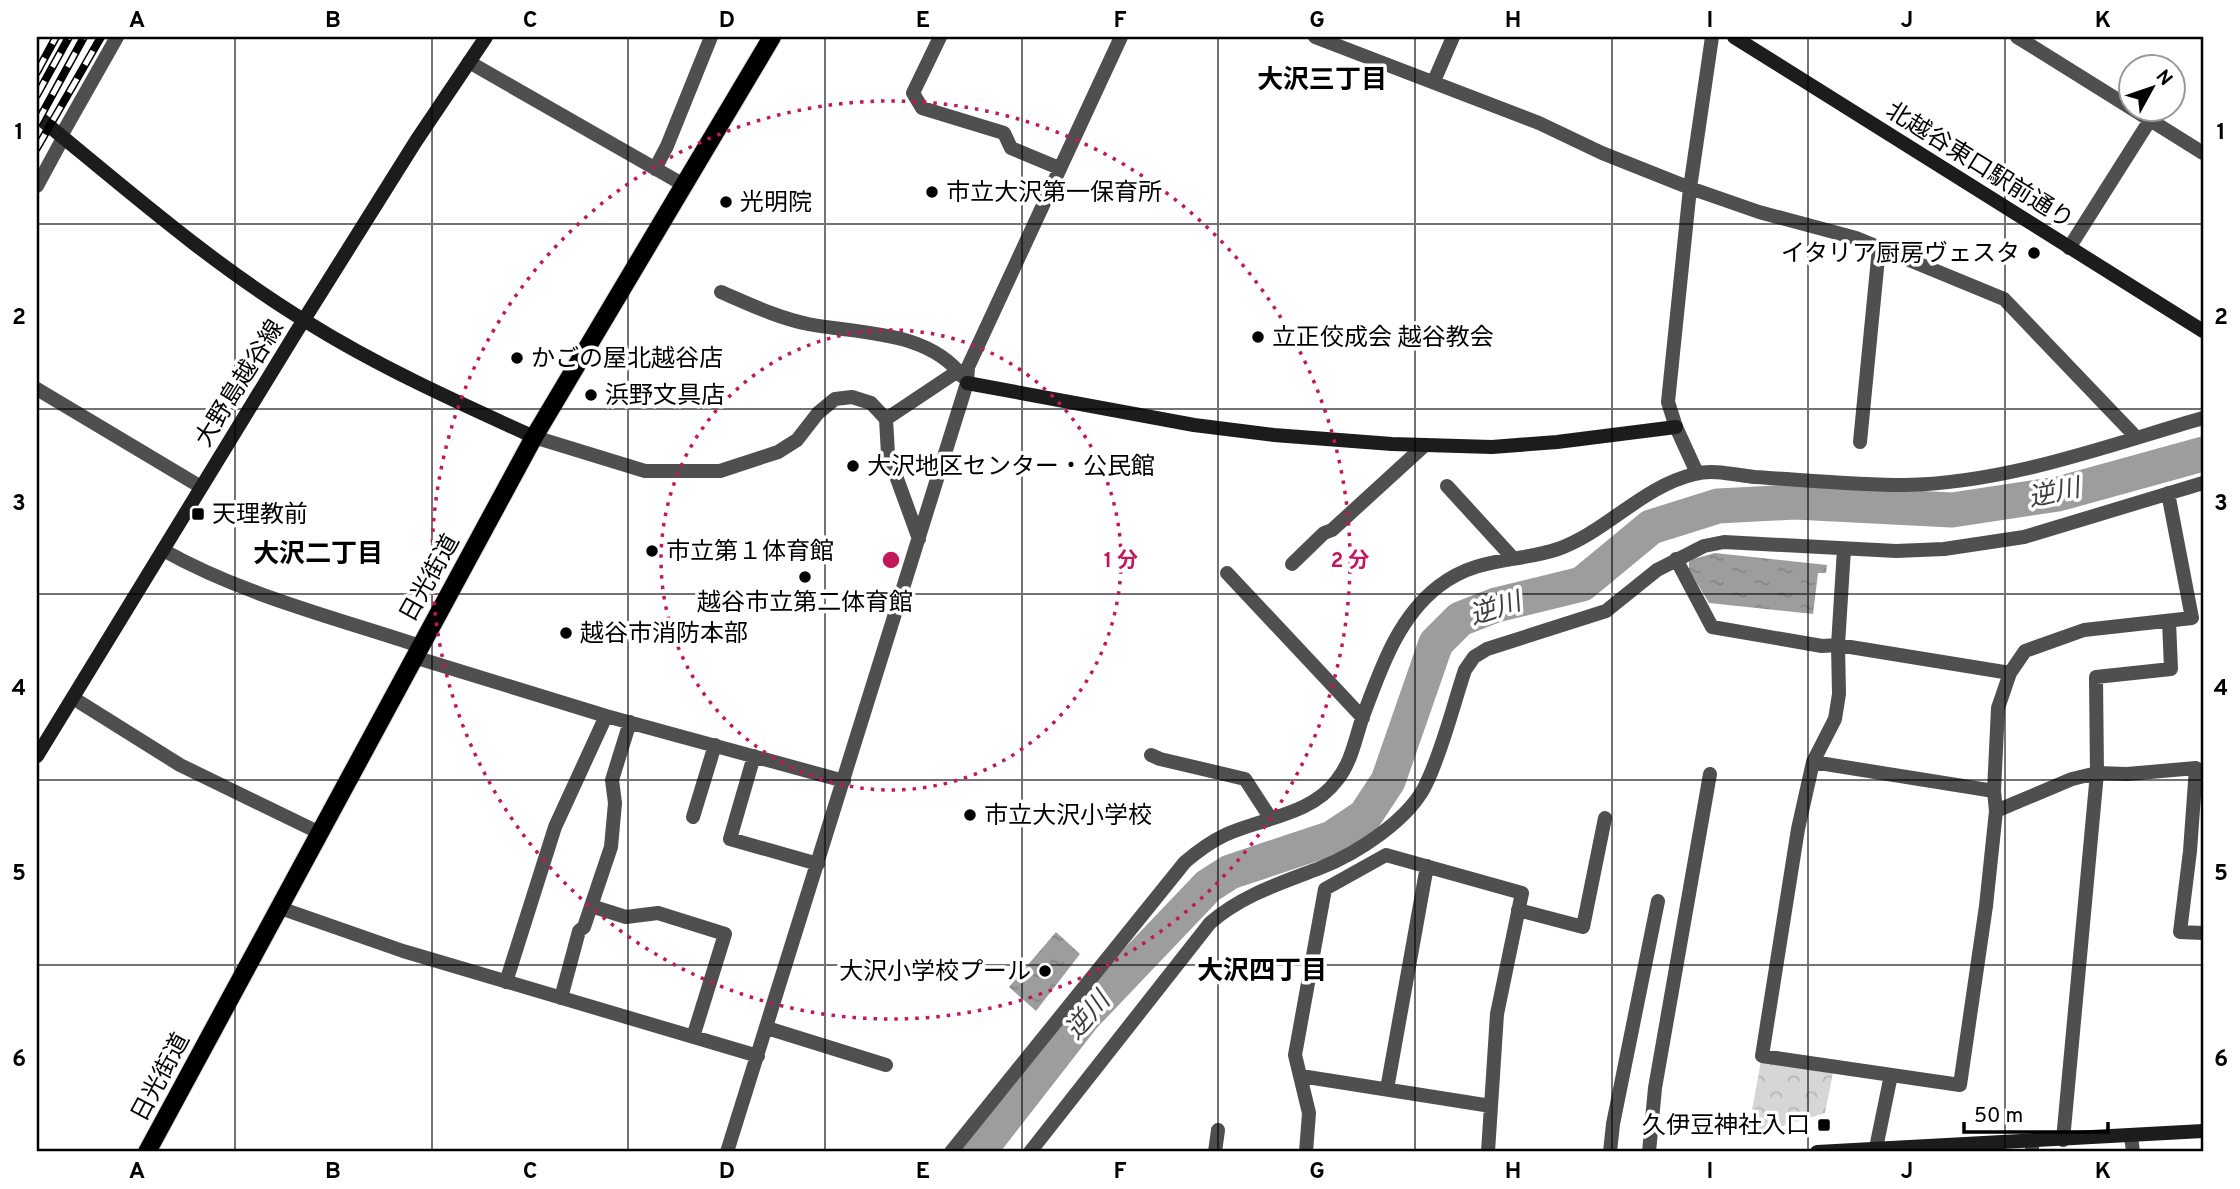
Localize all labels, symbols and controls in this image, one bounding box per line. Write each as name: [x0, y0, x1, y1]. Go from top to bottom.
text: A: [129, 7, 145, 36]
text: B: [325, 7, 341, 36]
text: C: [523, 7, 537, 36]
text: D: [719, 7, 735, 36]
text: E: [916, 7, 930, 36]
text: F: [1113, 7, 1127, 36]
text: G: [1309, 7, 1325, 36]
text: H: [1505, 7, 1521, 36]
text: I: [1707, 7, 1713, 36]
text: J: [1901, 7, 1913, 36]
text: K: [2095, 7, 2111, 36]
north arrow: [2118, 52, 2188, 122]
district label: 大沢三丁目: [1257, 65, 1387, 98]
text: N: [2150, 65, 2177, 91]
street label: 北越谷東口駅前通り: [1879, 97, 2078, 237]
text: 1: [14, 119, 24, 148]
text: 1: [2216, 119, 2226, 148]
place label: 市立大沢第一保育所: [946, 179, 1162, 209]
marker: 市立大沢第一保育所: [924, 184, 940, 200]
place label: 光明院: [740, 189, 812, 219]
marker: 光明院: [718, 194, 734, 210]
place label: イタリア厨房ヴェスタ: [1781, 240, 2020, 270]
marker: イタリア厨房ヴェスタ: [2026, 245, 2042, 261]
text: 2: [12, 304, 26, 333]
text: 2: [2214, 304, 2228, 333]
street label: 大野島越谷線: [190, 315, 292, 453]
place label: 立正佼成会 越谷教会: [1272, 324, 1494, 354]
marker: 立正佼成会 越谷教会: [1250, 329, 1266, 345]
place label: かごの屋北越谷店: [531, 345, 723, 375]
marker: かごの屋北越谷店: [509, 350, 525, 366]
place label: 浜野文具店: [605, 382, 725, 412]
marker: 浜野文具店: [583, 387, 599, 403]
place label: 大沢地区センター・公民館: [867, 453, 1155, 483]
marker: 大沢地区センター・公民館: [845, 458, 861, 474]
water label: 逆川: [2026, 472, 2086, 516]
text: 3: [12, 490, 26, 519]
text: 3: [2214, 490, 2228, 519]
place label: 天理教前: [212, 501, 308, 531]
marker: 天理教前: [190, 506, 206, 522]
street label: 日光街道: [394, 530, 467, 628]
place label: 市立第１体育館: [666, 538, 834, 568]
district label: 大沢二丁目: [253, 539, 383, 572]
marker: 市立第１体育館: [644, 543, 660, 559]
centre of rings: [879, 548, 903, 572]
text: 1 分: [1104, 548, 1138, 575]
text: 2 分: [1330, 548, 1370, 575]
marker: 越谷市立第二体育館: [797, 569, 813, 585]
water label: 逆川: [1466, 586, 1528, 634]
place label: 越谷市立第二体育館: [697, 589, 913, 619]
place label: 越谷市消防本部: [580, 620, 748, 650]
marker: 越谷市消防本部: [558, 625, 574, 641]
text: 4: [12, 675, 26, 704]
text: 4: [2214, 675, 2228, 704]
place label: 市立大沢小学校: [984, 802, 1152, 832]
marker: 市立大沢小学校: [962, 807, 978, 823]
text: 5: [12, 860, 26, 889]
text: 5: [2214, 860, 2228, 889]
district label: 大沢四丁目: [1197, 956, 1327, 989]
place label: 大沢小学校プール: [839, 958, 1031, 988]
marker: 大沢小学校プール: [1037, 963, 1053, 979]
water label: 逆川: [1059, 984, 1120, 1047]
street label: 日光街道: [126, 1029, 198, 1127]
text: 6: [12, 1046, 26, 1075]
text: 6: [2214, 1046, 2228, 1075]
scale bar: [1964, 1091, 2107, 1135]
text: 50 m: [1974, 1103, 2023, 1130]
place label: 久伊豆神社入口: [1642, 1112, 1810, 1142]
marker: 久伊豆神社入口: [1816, 1117, 1832, 1133]
text: A: [129, 1158, 145, 1187]
text: B: [325, 1158, 341, 1187]
text: C: [523, 1158, 537, 1187]
text: D: [719, 1158, 735, 1187]
text: E: [916, 1158, 930, 1187]
text: F: [1113, 1158, 1127, 1187]
text: G: [1309, 1158, 1325, 1187]
text: H: [1505, 1158, 1521, 1187]
text: I: [1707, 1158, 1713, 1187]
text: J: [1901, 1158, 1913, 1187]
text: K: [2095, 1158, 2111, 1187]

